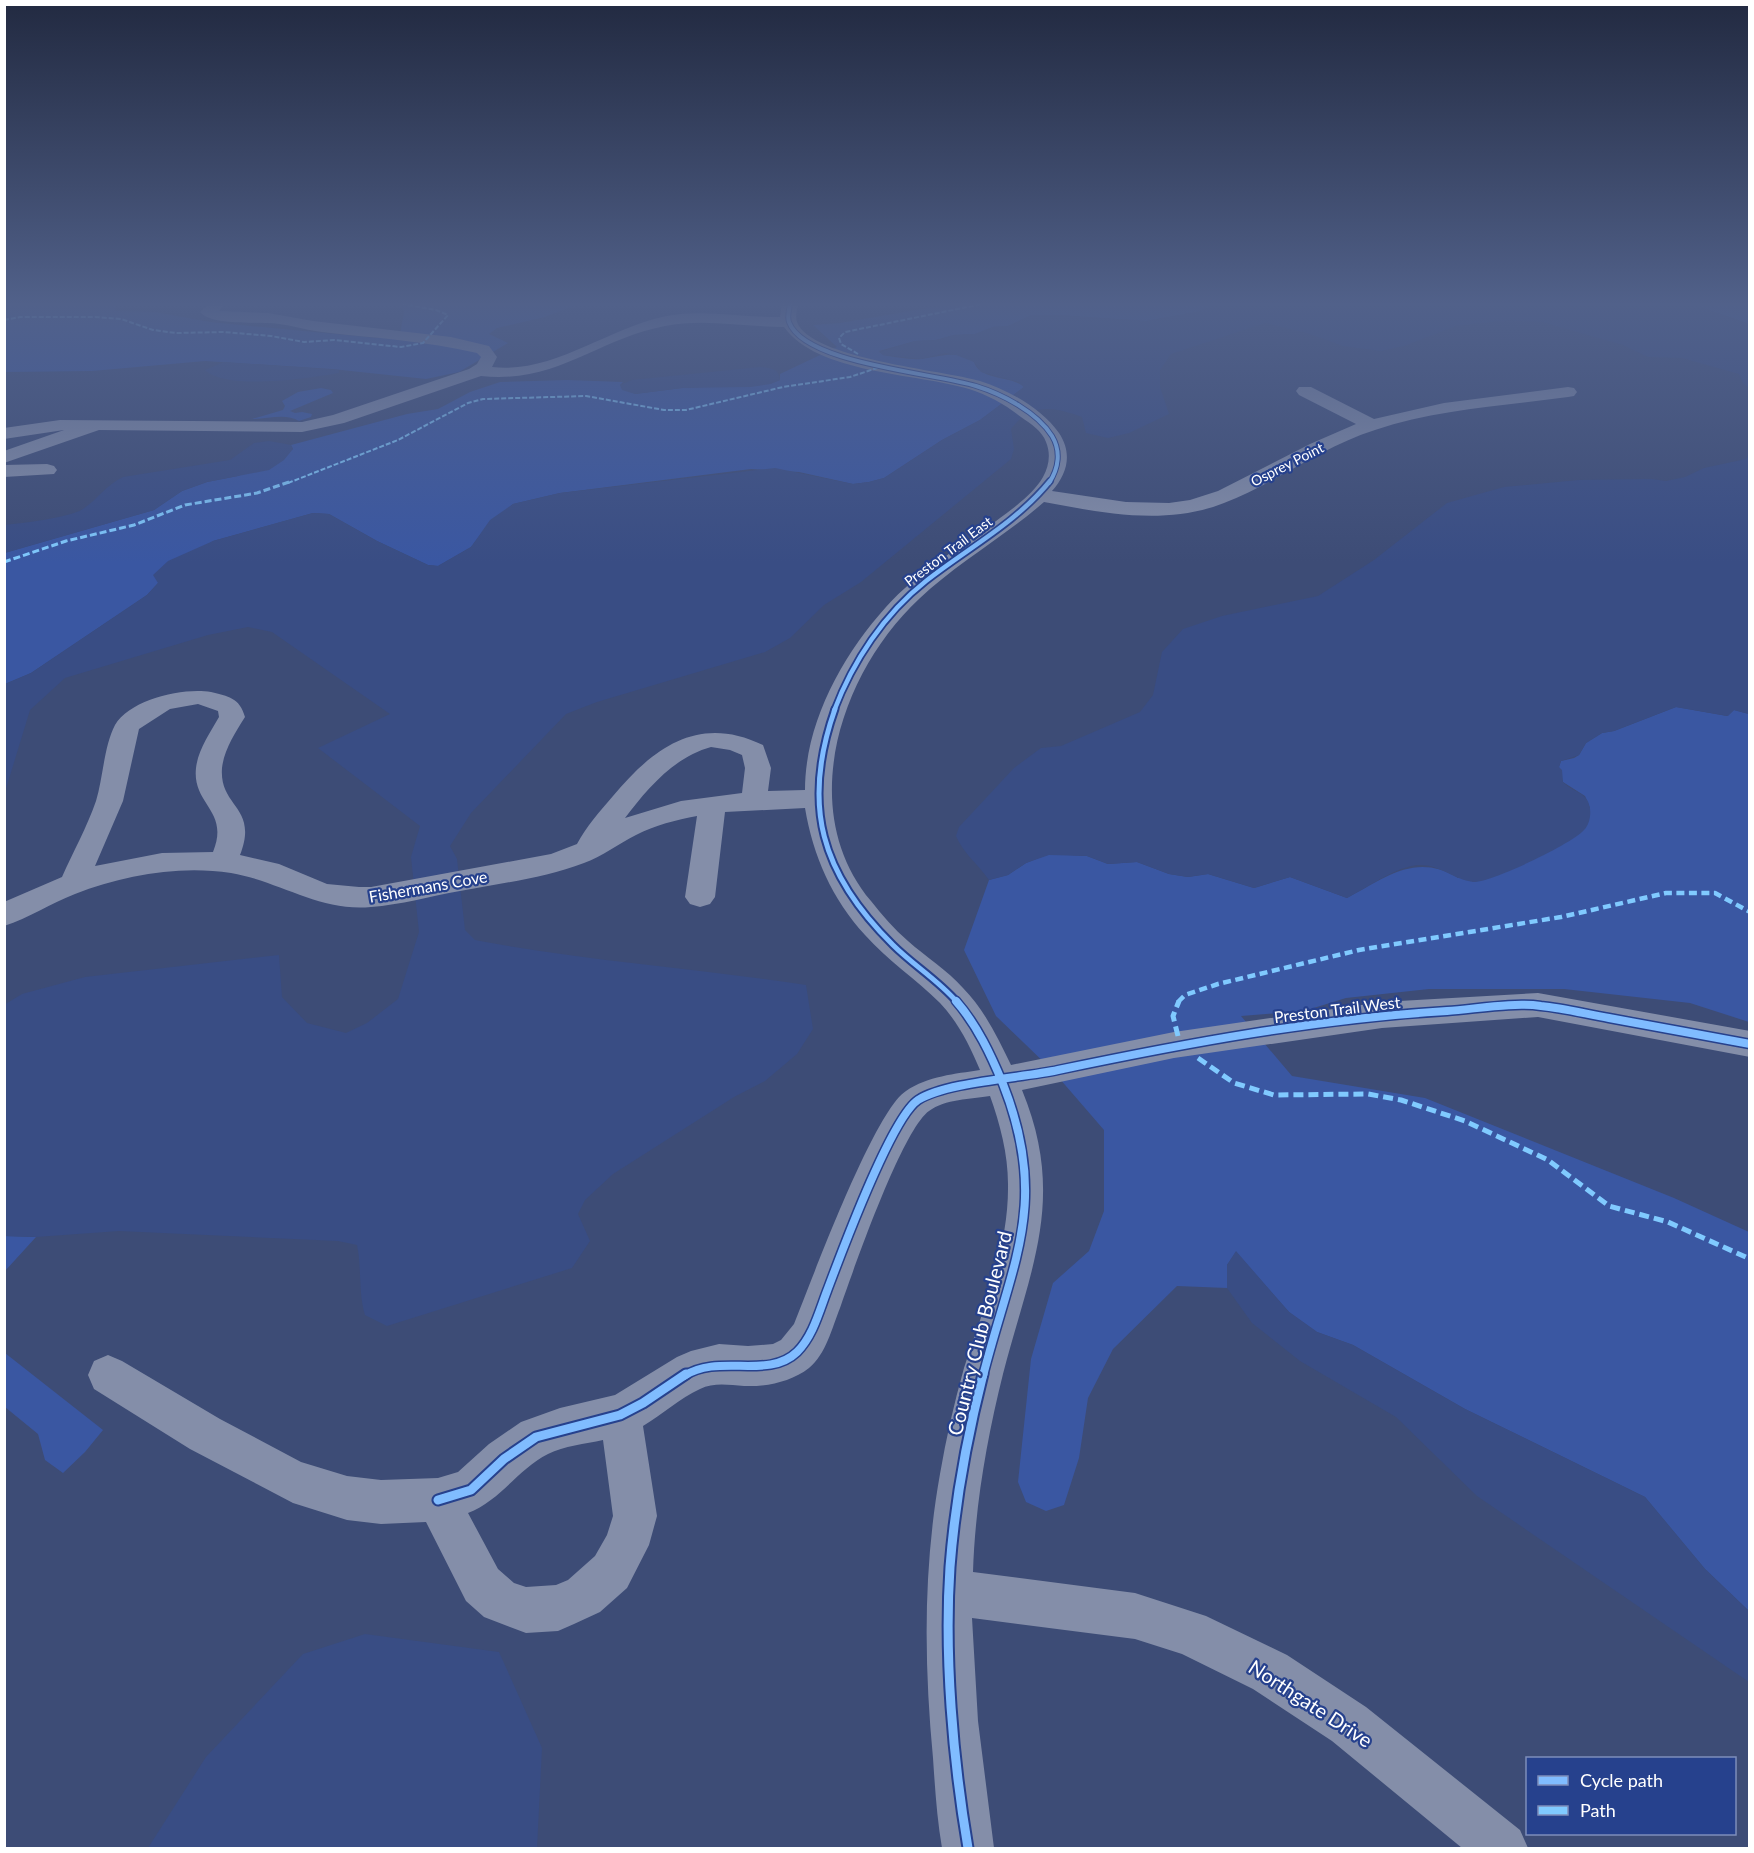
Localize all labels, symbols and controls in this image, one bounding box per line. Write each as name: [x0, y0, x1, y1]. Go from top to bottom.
street label: Osprey Point: [1248, 438, 1326, 490]
street label: Preston Trail East: [901, 512, 995, 590]
street label: Fishermans Cove: [367, 866, 489, 906]
street label: Preston Trail West: [1273, 992, 1402, 1026]
street label: Country Club Boulevard: [942, 1228, 1016, 1438]
street label: Northgate Drive: [1245, 1654, 1377, 1752]
legend: [1526, 1757, 1736, 1835]
text: Cycle path: [1580, 1769, 1663, 1791]
text: Path: [1580, 1799, 1616, 1821]

